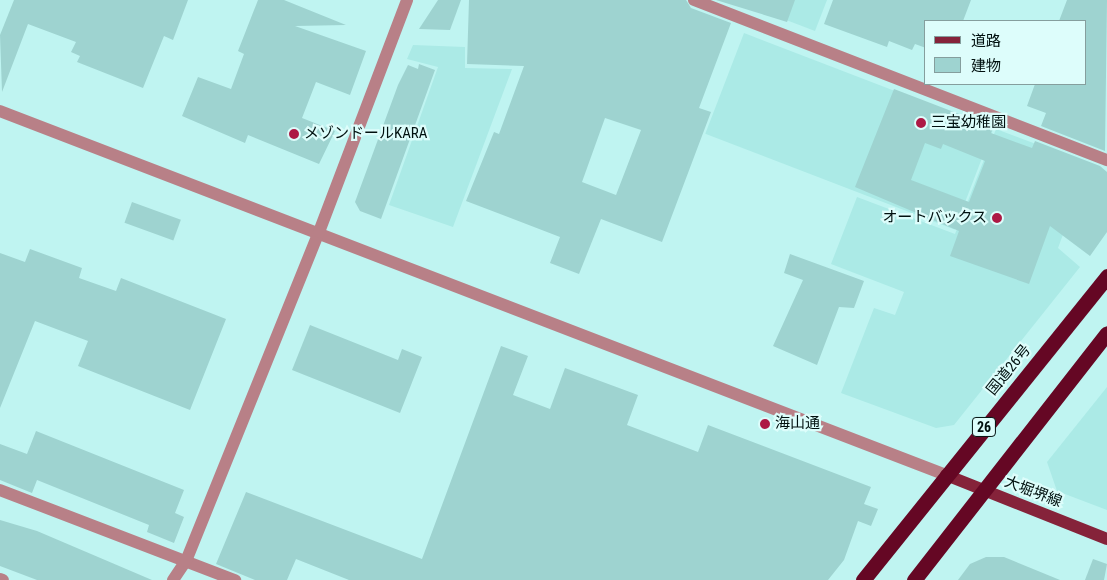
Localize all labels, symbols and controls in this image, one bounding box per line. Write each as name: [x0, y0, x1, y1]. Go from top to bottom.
legend: [924, 20, 1087, 85]
text: 道路: [971, 32, 1001, 50]
text: 建物: [971, 57, 1001, 75]
place label: 三宝幼稚園: [931, 114, 1006, 132]
marker: 三宝幼稚園: [915, 117, 927, 129]
place label: メゾンドールKARA: [304, 125, 427, 143]
marker: メゾンドールKARA: [288, 128, 300, 140]
place label: オートバックス: [882, 209, 987, 227]
marker: オートバックス: [991, 212, 1003, 224]
street label: 国道26号: [983, 341, 1035, 399]
place label: 海山通: [775, 415, 820, 433]
road number: 26: [972, 416, 996, 438]
marker: 海山通: [759, 418, 771, 430]
street label: 大堀堺線: [1002, 473, 1064, 511]

